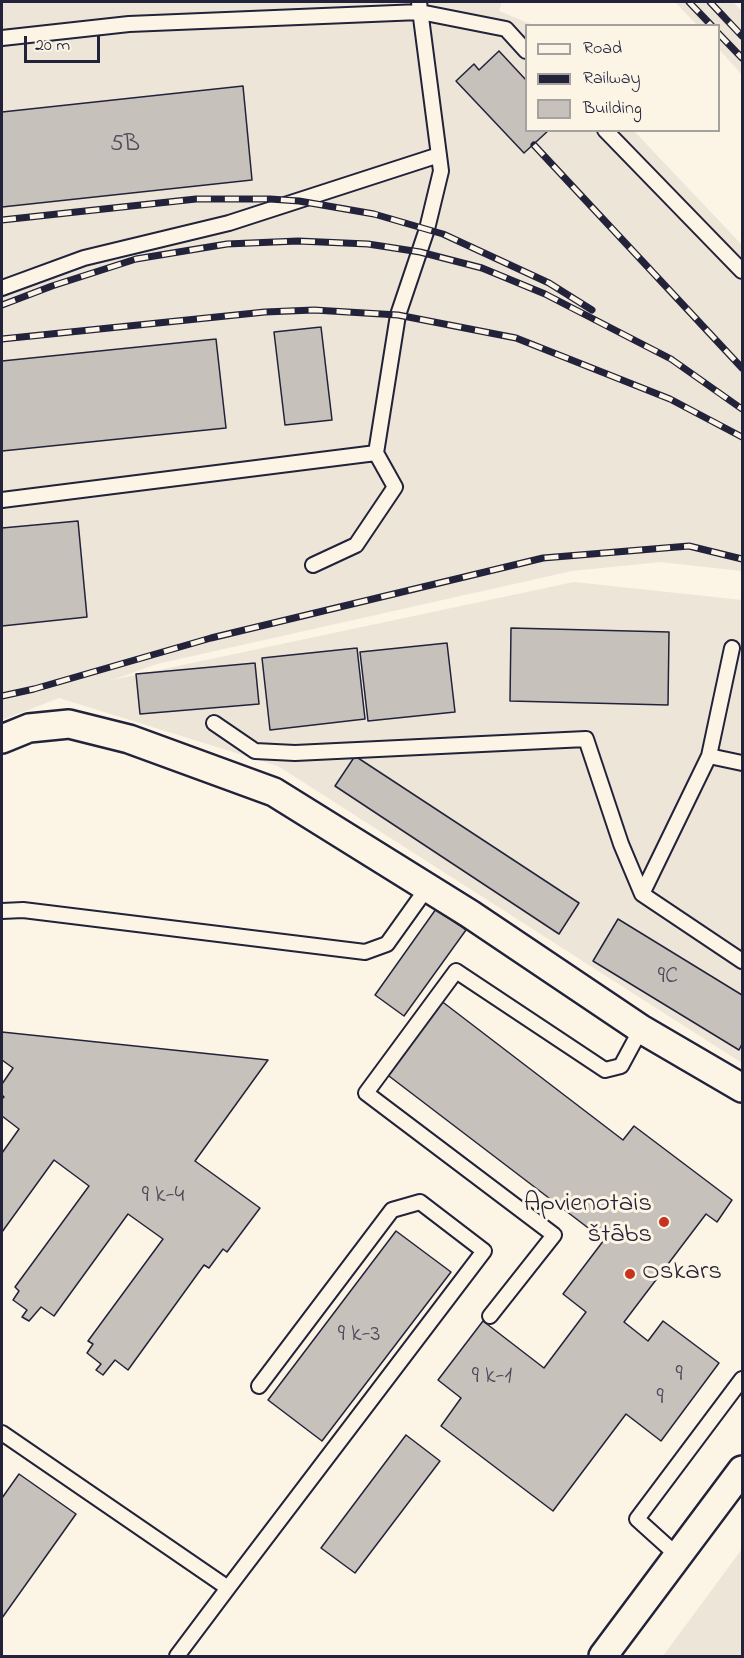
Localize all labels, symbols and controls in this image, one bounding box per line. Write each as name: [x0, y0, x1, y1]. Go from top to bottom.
scale bar: [27, 24, 104, 62]
legend: [525, 24, 720, 132]
text: 20 m: [35, 33, 70, 59]
text: Road: [583, 36, 622, 62]
text: Railway: [583, 66, 640, 92]
text: Building: [583, 96, 642, 122]
house number: 5B: [110, 132, 140, 160]
house number: 9C: [658, 964, 678, 992]
house number: 9 k-4: [142, 1183, 184, 1211]
place label: Apvienotais štābs: [524, 1190, 652, 1253]
marker: Apvienotais štābs: [657, 1215, 671, 1229]
place label: Oskars: [642, 1258, 722, 1290]
marker: Oskars: [623, 1267, 637, 1281]
house number: 9 k-3: [338, 1322, 380, 1350]
house number: 9: [675, 1362, 683, 1390]
house number: 9 k-1: [472, 1364, 512, 1392]
house number: 9: [656, 1385, 664, 1413]

